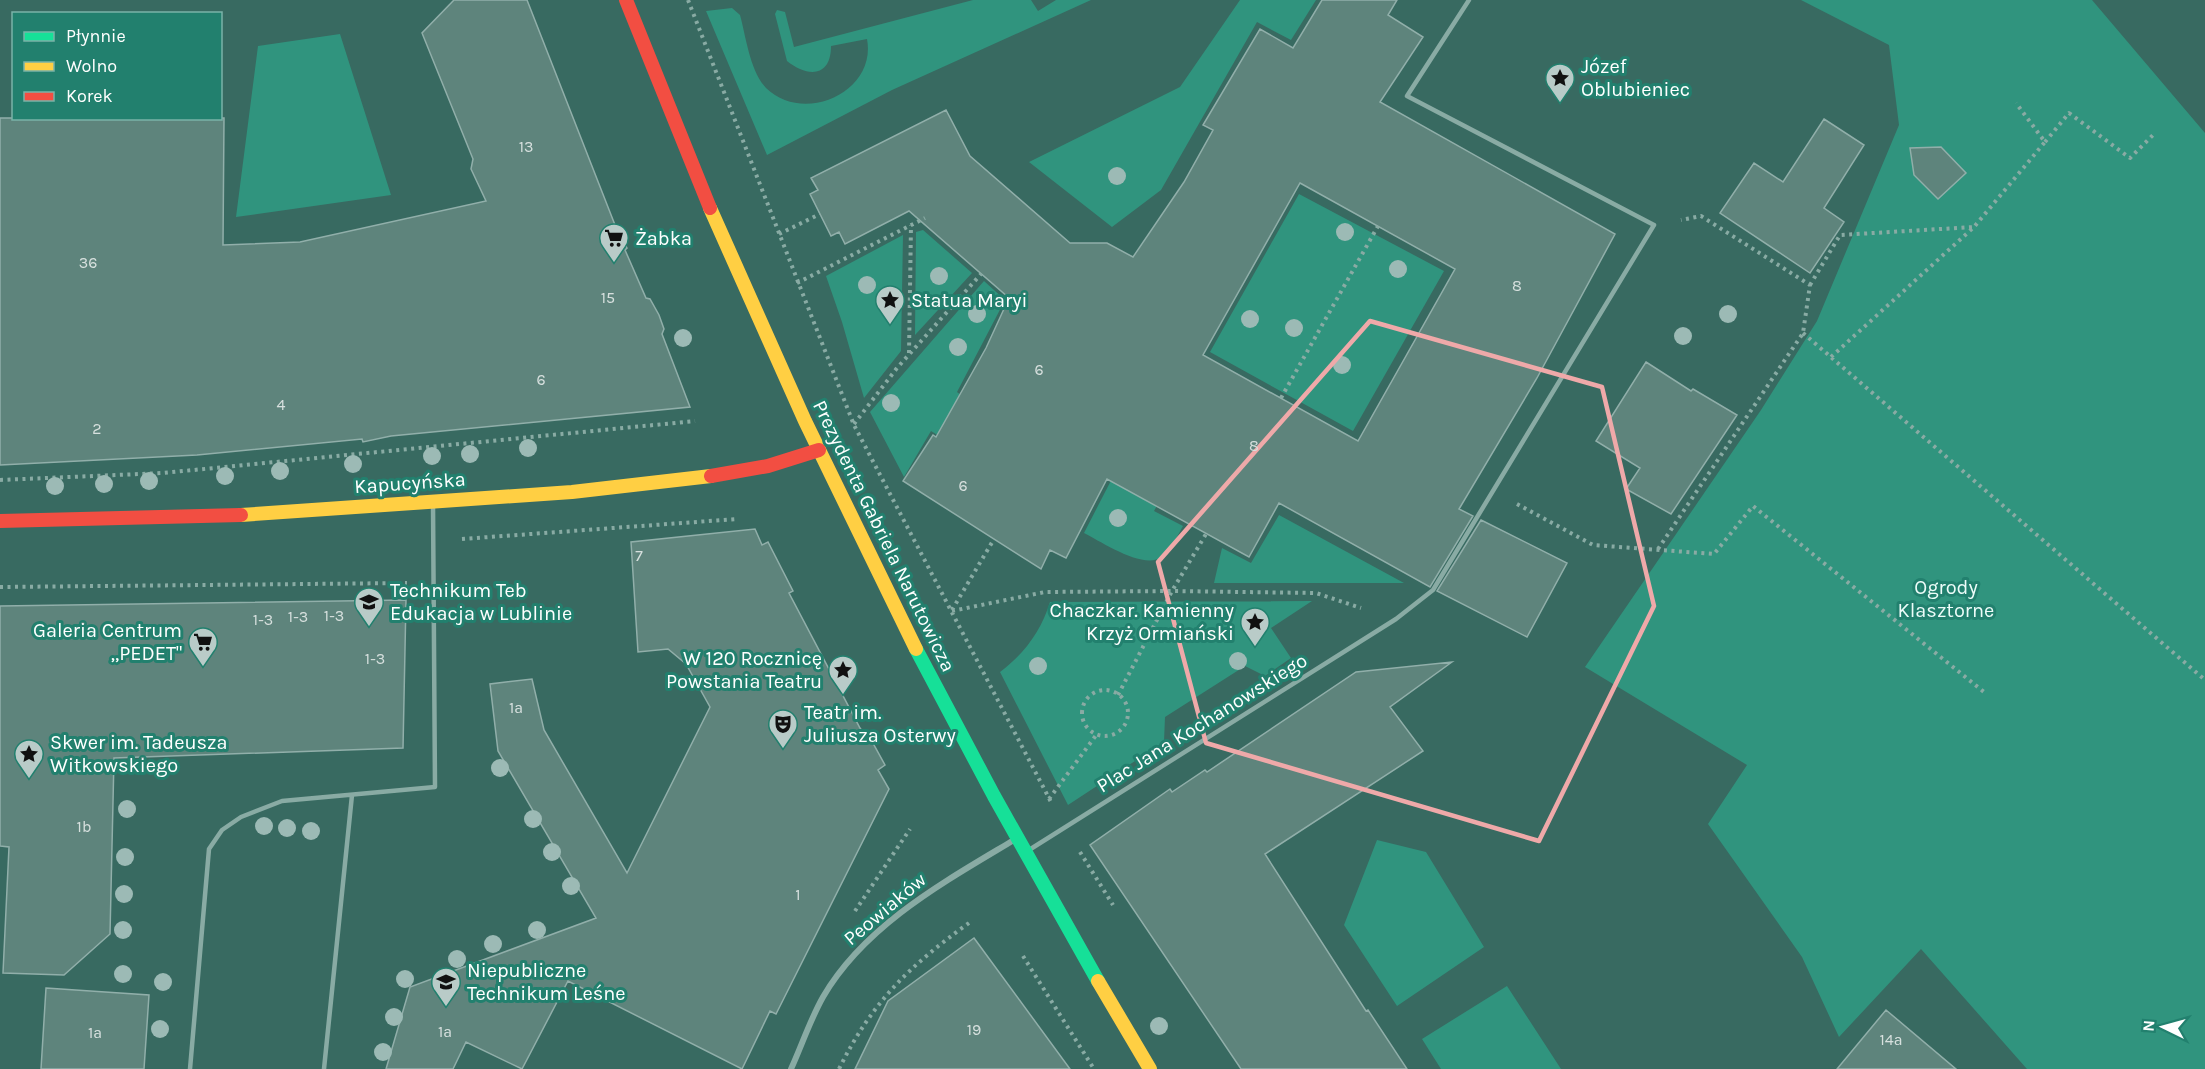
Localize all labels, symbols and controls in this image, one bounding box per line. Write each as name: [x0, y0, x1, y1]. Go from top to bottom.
legend: [12, 12, 222, 120]
text: Płynnie: [66, 25, 126, 47]
text: Wolno: [66, 55, 117, 77]
place label: Józef Oblubieniec: [1581, 55, 1690, 101]
place icon: Józef Oblubieniec: [1544, 62, 1576, 104]
text: Korek: [66, 85, 113, 107]
house number: 13: [519, 137, 533, 156]
supermarket icon: Żabka: [598, 222, 630, 264]
place label: Żabka: [635, 227, 692, 250]
house number: 36: [79, 253, 97, 272]
house number: 8: [1512, 276, 1522, 295]
place icon: Statua Maryi: [874, 284, 906, 326]
house number: 15: [601, 288, 615, 307]
place label: Statua Maryi: [911, 289, 1027, 312]
house number: 6: [1034, 360, 1044, 379]
house number: 6: [536, 370, 546, 389]
house number: 4: [277, 395, 286, 414]
street label: Prezydenta Gabriela Narutowicza: [808, 397, 960, 675]
house number: 2: [92, 419, 102, 438]
house number: 8: [1249, 436, 1259, 455]
street label: Kapucyńska: [354, 468, 466, 498]
house number: 6: [958, 476, 968, 495]
house number: 7: [635, 546, 643, 565]
park label: Ogrody Klasztorne: [1898, 576, 1994, 622]
place label: Technikum Teb Edukacja w Lublinie: [390, 579, 572, 625]
school or university icon: Technikum Teb Edukacja w Lublinie: [353, 586, 385, 628]
place label: Chaczkar. Kamienny Krzyż Ormiański: [1049, 599, 1234, 645]
house number: 1-3: [324, 606, 344, 625]
place icon: Chaczkar. Kamienny Krzyż Ormiański: [1239, 606, 1271, 648]
house number: 1-3: [288, 607, 308, 626]
house number: 1-3: [253, 610, 273, 629]
place label: Galeria Centrum ,,PEDET": [33, 619, 182, 665]
supermarket icon: Galeria Centrum ,,PEDET": [187, 626, 219, 668]
place label: W 120 Rocznicę Powstania Teatru: [666, 647, 822, 693]
house number: 1-3: [365, 649, 385, 668]
street label: Plac Jana Kochanowskiego: [1092, 649, 1312, 797]
place icon: W 120 Rocznicę Powstania Teatru: [827, 654, 859, 696]
house number: 1a: [509, 698, 523, 717]
place label: Teatr im. Juliusza Osterwy: [804, 701, 956, 747]
theatre icon: Teatr im. Juliusza Osterwy: [767, 708, 799, 750]
place label: Skwer im. Tadeusza Witkowskiego: [50, 731, 228, 777]
place icon: Skwer im. Tadeusza Witkowskiego: [13, 738, 45, 780]
house number: 1b: [77, 817, 91, 836]
street label: Peowiaków: [839, 868, 931, 950]
house number: 1: [795, 885, 801, 904]
place label: Niepubliczne Technikum Leśne: [467, 959, 626, 1005]
school or university icon: Niepubliczne Technikum Leśne: [430, 966, 462, 1008]
north arrow: [2133, 997, 2193, 1057]
text: N: [2139, 1019, 2159, 1032]
house number: 19: [967, 1020, 981, 1039]
house number: 1a: [438, 1022, 452, 1041]
house number: 1a: [88, 1023, 102, 1042]
house number: 14a: [1879, 1030, 1903, 1049]

